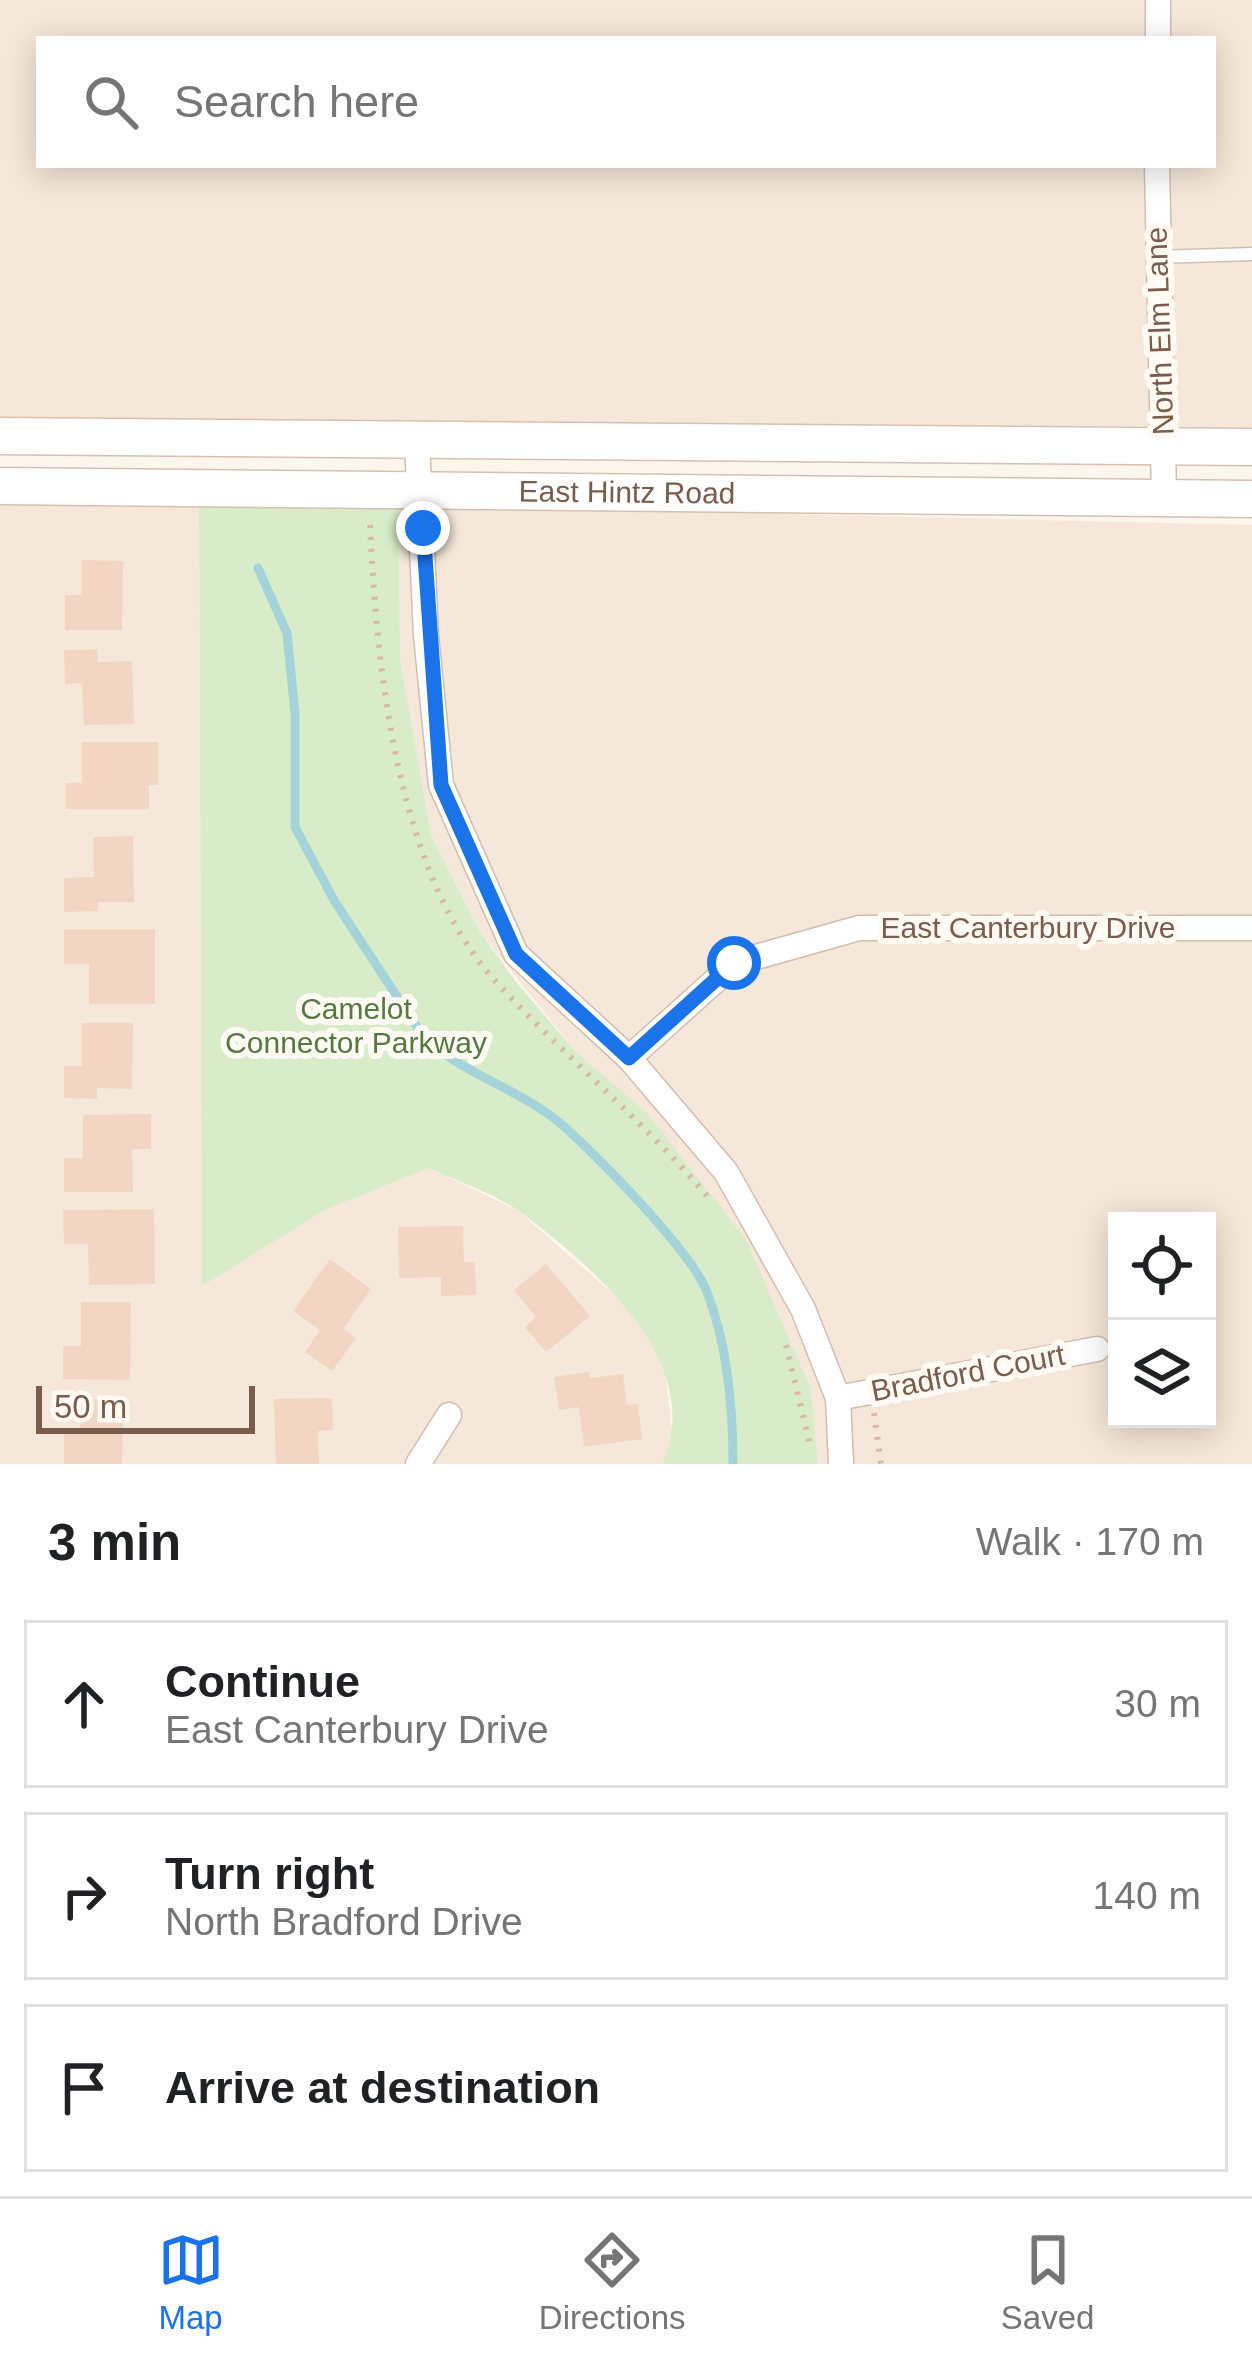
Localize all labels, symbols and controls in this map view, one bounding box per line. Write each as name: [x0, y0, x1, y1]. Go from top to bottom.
search box: [36, 36, 1216, 168]
icon: search: [78, 69, 144, 135]
text: Search here: [174, 76, 419, 127]
street label: North Elm Lane: [1139, 226, 1180, 436]
street label: East Hintz Road: [518, 474, 736, 510]
route end: [396, 501, 450, 555]
street label: East Canterbury Drive: [880, 911, 1176, 944]
route start: [707, 936, 761, 990]
park label: Camelot Connector Parkway: [225, 992, 487, 1059]
map controls: [1108, 1212, 1216, 1428]
button: locate: [1108, 1212, 1216, 1320]
button: layers: [1108, 1320, 1216, 1428]
street label: Bradford Court: [868, 1337, 1068, 1407]
scale bar: [36, 1380, 255, 1433]
text: 50 m: [54, 1388, 127, 1425]
text: 3 min: [48, 1514, 181, 1571]
text: Walk · 170 m: [976, 1520, 1204, 1563]
text: Continue: [165, 1656, 360, 1707]
icon: ahead: [51, 1671, 117, 1737]
text: 30 m: [1114, 1682, 1201, 1725]
text: East Canterbury Drive: [165, 1708, 549, 1751]
text: Turn right: [165, 1848, 374, 1899]
icon: right: [51, 1863, 117, 1929]
text: 140 m: [1093, 1874, 1201, 1917]
text: North Bradford Drive: [165, 1900, 523, 1943]
icon: arrive: [51, 2055, 117, 2121]
text: Arrive at destination: [165, 2062, 600, 2113]
tab: Map: [158, 2227, 224, 2337]
tab: Directions: [539, 2227, 686, 2337]
tab: Saved: [1001, 2227, 1094, 2337]

